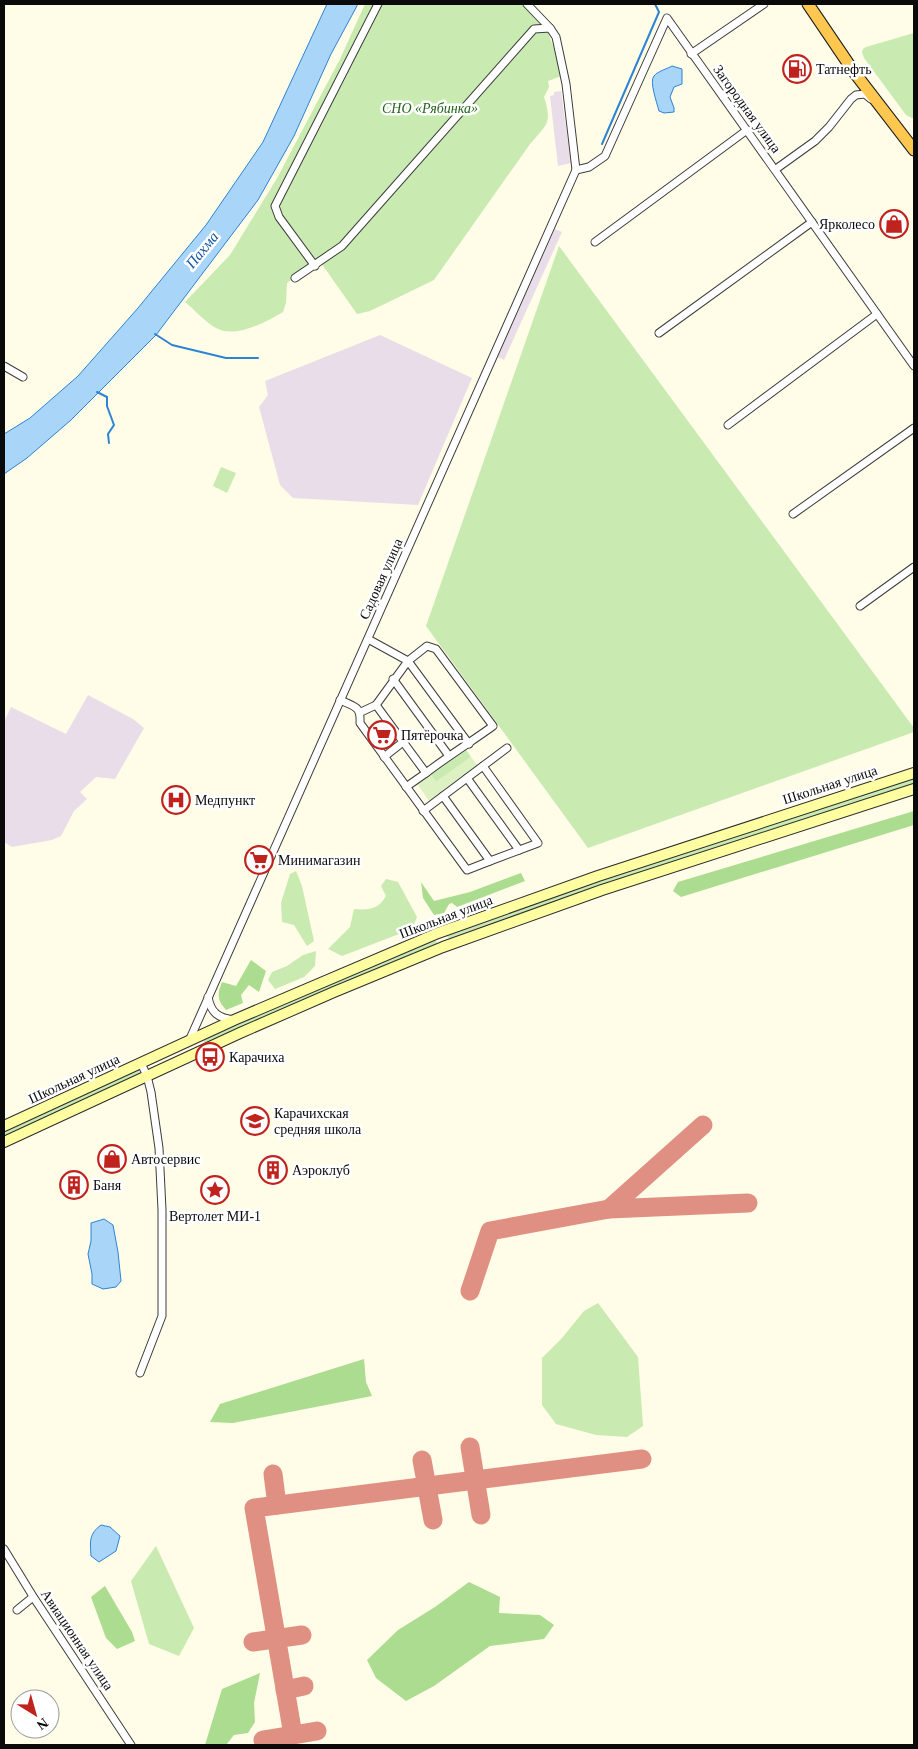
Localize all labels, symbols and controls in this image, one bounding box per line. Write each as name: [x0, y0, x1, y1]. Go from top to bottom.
fuel station icon: Татнефть: [782, 54, 812, 84]
street label: Загородная улица: [710, 62, 784, 156]
place label: Татнефть: [816, 62, 872, 77]
park label: СНО «Рябинка»: [382, 101, 478, 116]
shop icon: Ярколесо: [879, 209, 909, 239]
place label: Ярколесо: [819, 217, 875, 232]
water label: Пахма: [182, 229, 221, 272]
street label: Садовая улица: [356, 536, 406, 622]
supermarket icon: Пятёрочка: [367, 720, 397, 750]
place label: Пятёрочка: [401, 728, 464, 743]
street label: Школьная улица: [781, 762, 880, 807]
hospital icon: Медпункт: [161, 785, 191, 815]
place label: Медпункт: [195, 793, 255, 808]
supermarket icon: Минимагазин: [244, 845, 274, 875]
place label: Минимагазин: [278, 853, 361, 868]
street label: Школьная улица: [397, 892, 495, 942]
bus stop icon: Карачиха: [195, 1042, 225, 1072]
place label: Карачиха: [229, 1050, 285, 1065]
street label: Школьная улица: [26, 1051, 123, 1107]
school or university icon: Карачихская средняя школа: [240, 1106, 270, 1136]
place label: Карачихская средняя школа: [274, 1106, 362, 1137]
shop icon: Автосервис: [97, 1144, 127, 1174]
place label: Автосервис: [131, 1152, 201, 1167]
building icon: Аэроклуб: [258, 1155, 288, 1185]
place label: Аэроклуб: [292, 1163, 350, 1178]
building icon: Баня: [59, 1170, 89, 1200]
place icon: Вертолет МИ-1: [200, 1175, 230, 1205]
place label: Баня: [93, 1178, 122, 1193]
place label: Вертолет МИ-1: [169, 1209, 261, 1224]
street label: Авиационная улица: [38, 1587, 117, 1694]
north arrow: [10, 1689, 60, 1739]
text: N: [34, 1715, 51, 1733]

